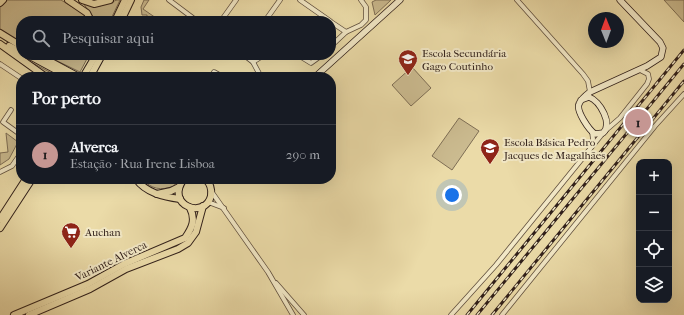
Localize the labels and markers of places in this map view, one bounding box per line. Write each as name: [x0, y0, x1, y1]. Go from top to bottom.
place label: Escola Secundária Gago Coutinho: [422, 47, 507, 73]
school or university icon: Escola Secundária Gago Coutinho: [397, 48, 419, 76]
pin: 1: [625, 107, 651, 137]
place label: Escola Básica Pedro Jacques de Magalhães: [503, 136, 605, 162]
school or university icon: Escola Básica Pedro Jacques de Magalhães: [479, 137, 501, 165]
supermarket icon: Auchan: [60, 221, 82, 249]
place label: Auchan: [84, 226, 121, 239]

